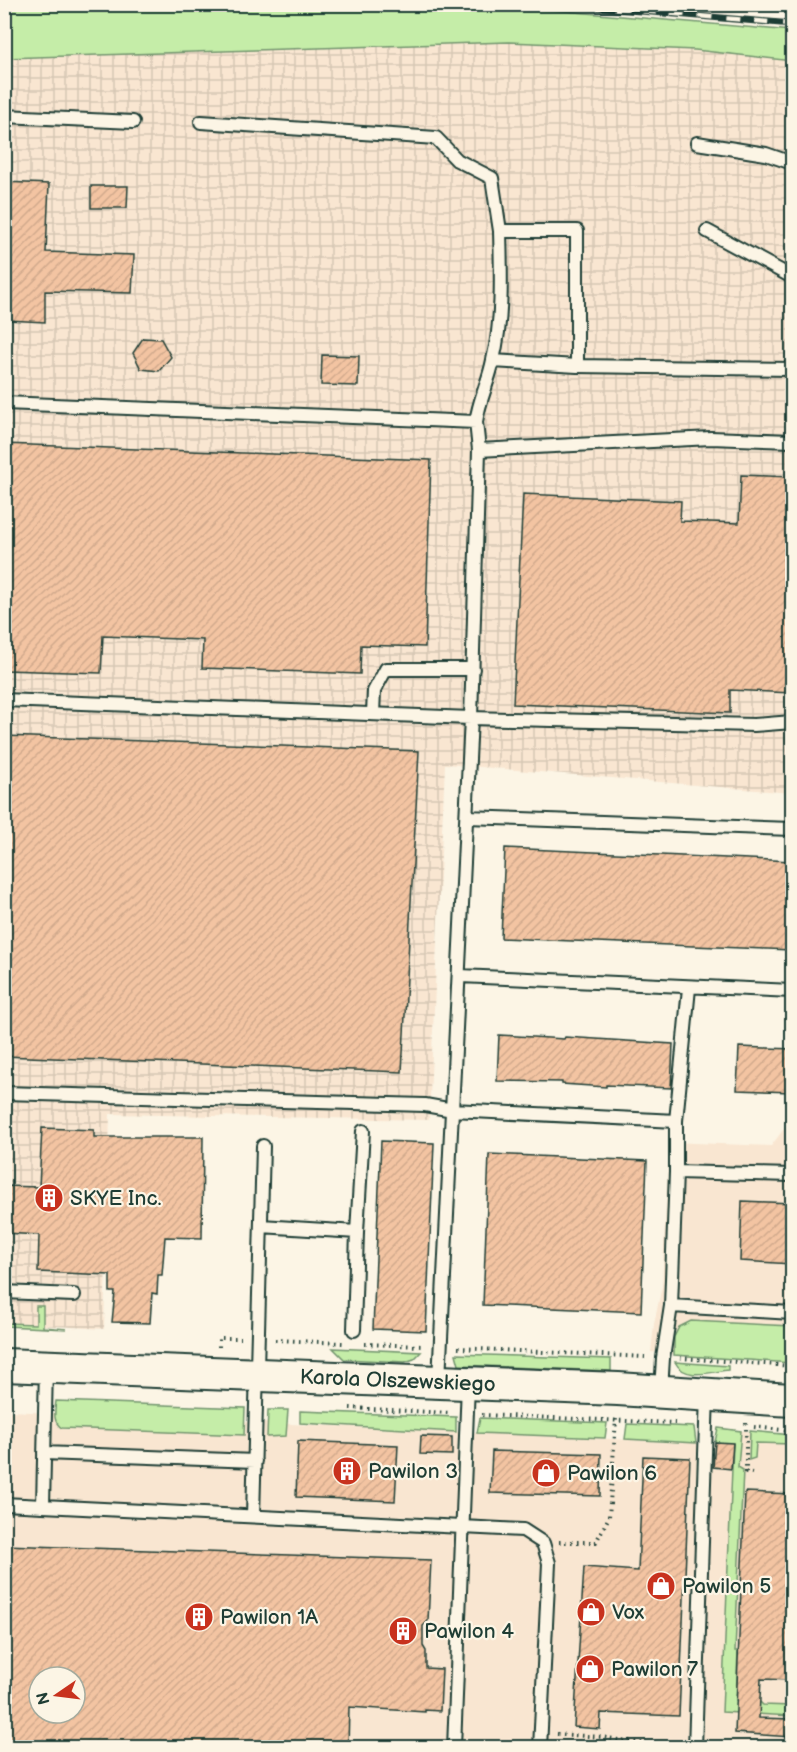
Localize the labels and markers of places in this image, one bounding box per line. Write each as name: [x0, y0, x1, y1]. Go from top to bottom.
building icon: SKYE Inc.: [33, 1182, 65, 1214]
place label: SKYE Inc.: [70, 1186, 162, 1211]
building icon: Pawilon 3: [331, 1455, 363, 1487]
shop icon: Pawilon 6: [530, 1457, 562, 1489]
place label: Pawilon 3: [368, 1459, 458, 1484]
place label: Pawilon 6: [567, 1461, 657, 1486]
shop icon: Pawilon 5: [645, 1570, 677, 1602]
place label: Pawilon 5: [682, 1574, 771, 1599]
shop icon: Vox: [575, 1596, 607, 1628]
place label: Vox: [612, 1600, 645, 1625]
building icon: Pawilon 1A: [183, 1601, 215, 1633]
place label: Pawilon 1A: [220, 1605, 318, 1630]
building icon: Pawilon 4: [387, 1615, 419, 1647]
place label: Pawilon 4: [424, 1619, 514, 1644]
shop icon: Pawilon 7: [574, 1653, 606, 1685]
place label: Pawilon 7: [611, 1657, 699, 1682]

